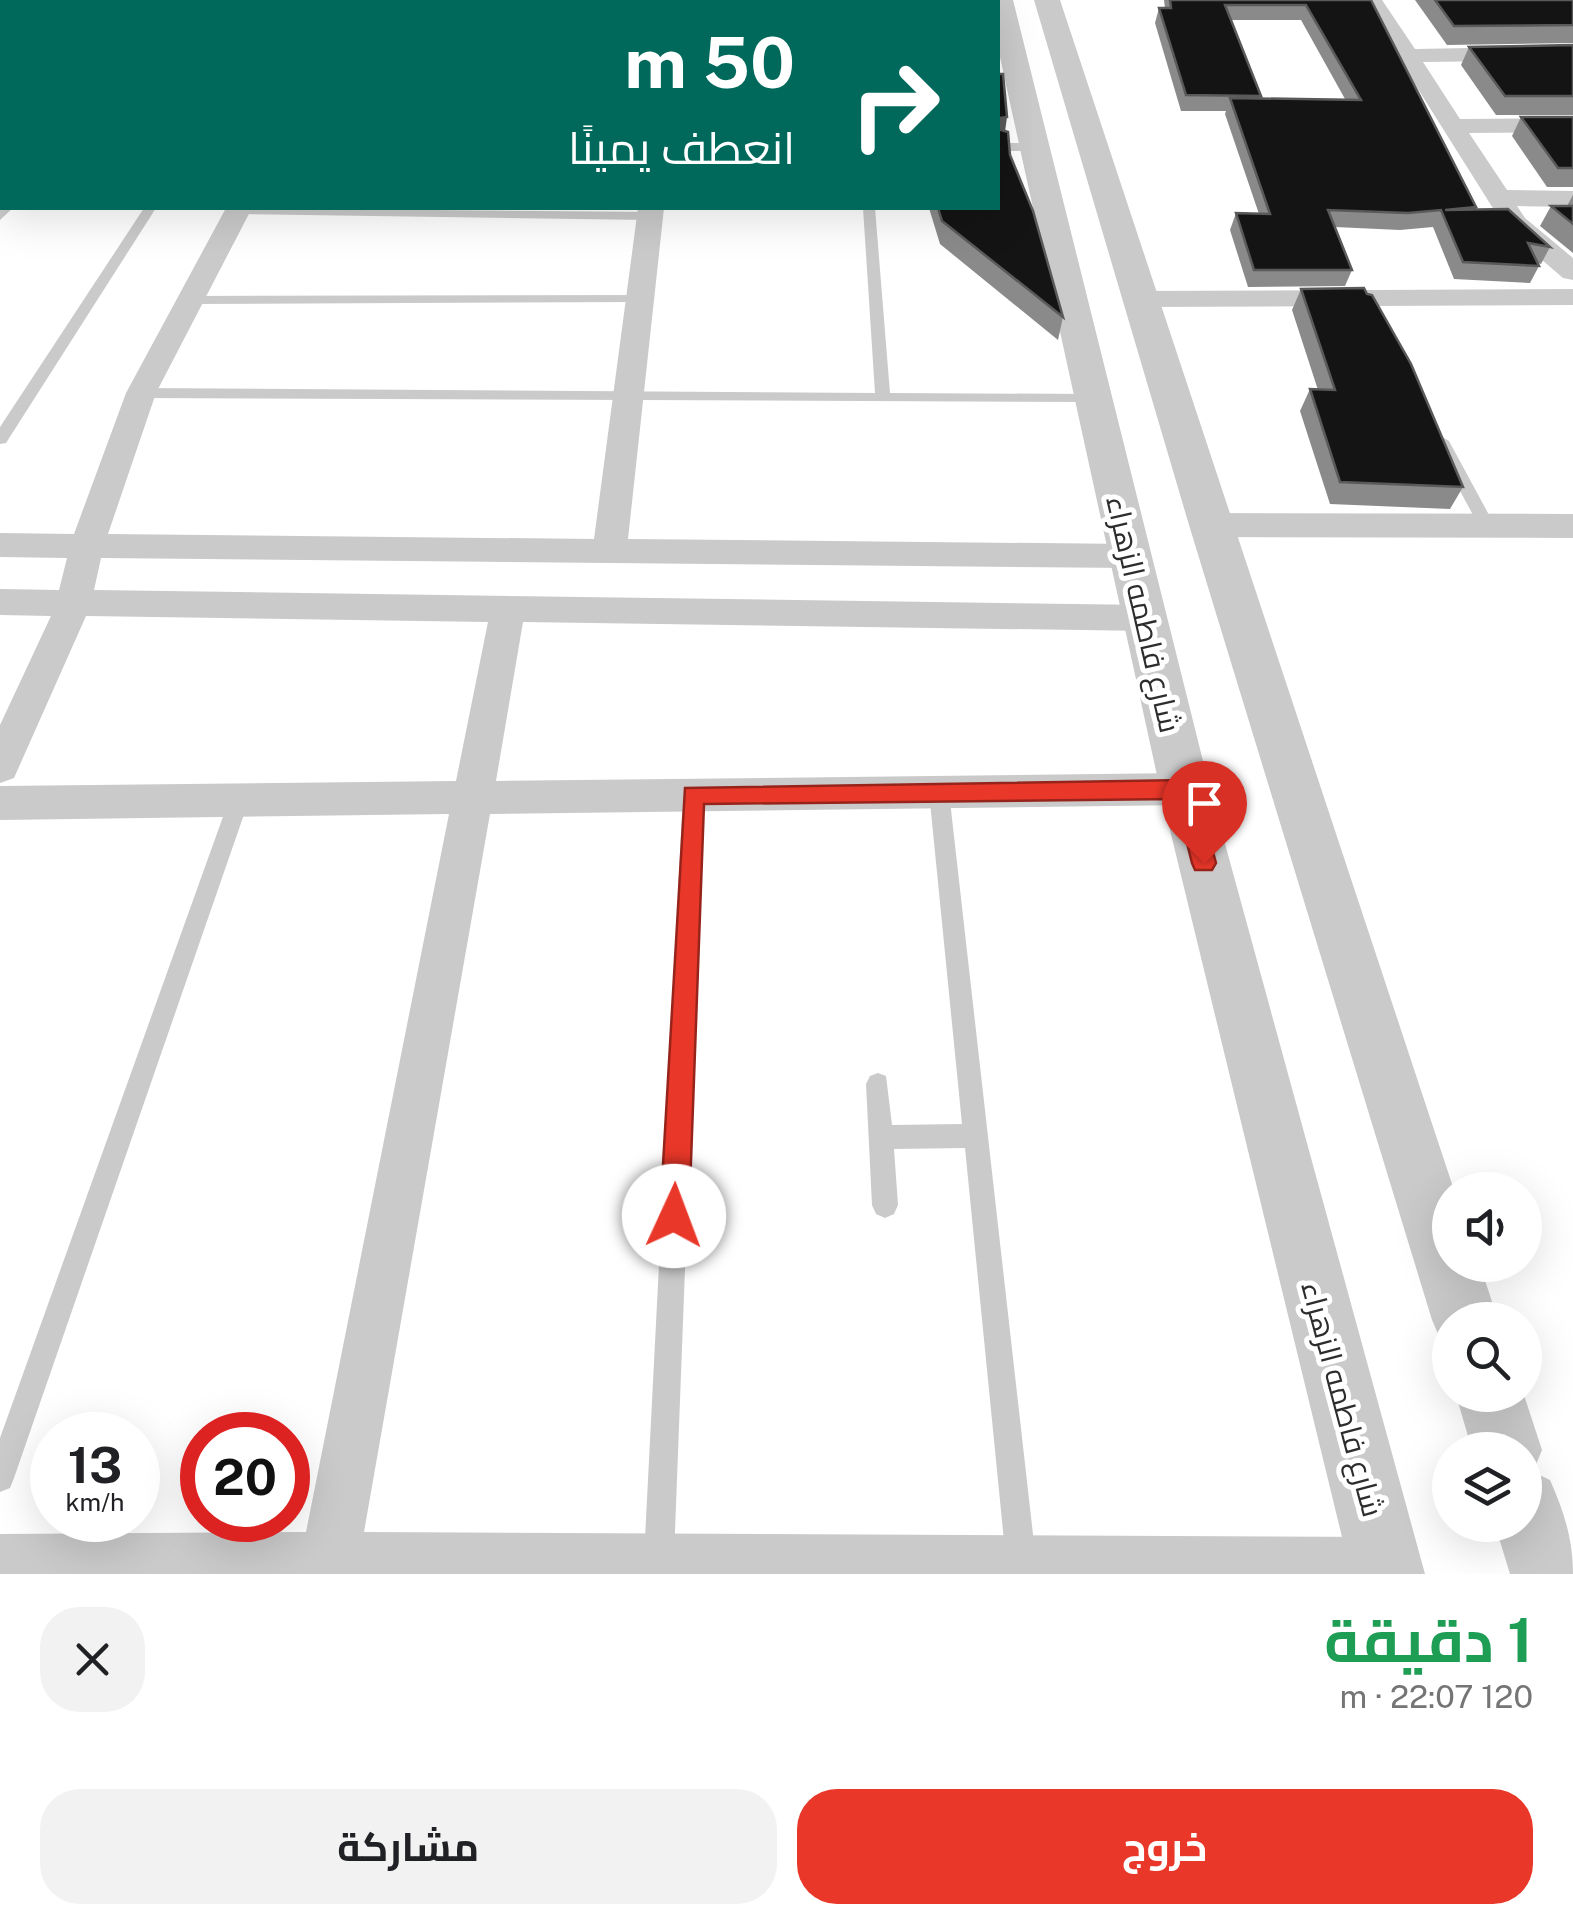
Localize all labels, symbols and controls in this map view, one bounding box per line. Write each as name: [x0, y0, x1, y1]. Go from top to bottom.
text: 50 m: [624, 21, 795, 104]
icon: right: [830, 40, 960, 170]
text: انعطف يمينًا: [568, 121, 795, 174]
street label: شارع فاطمه الزهراء: [1096, 492, 1189, 737]
pin: [1162, 761, 1247, 864]
icon: arrive: [1177, 776, 1232, 831]
position arrow: [622, 1164, 726, 1268]
map controls: [1432, 1172, 1542, 1542]
button: sound: [1432, 1172, 1542, 1282]
street label: شارع فاطمه الزهراء: [1291, 1277, 1392, 1521]
button: search: [1432, 1302, 1542, 1412]
speed limit sign: 20: [180, 1412, 310, 1542]
button: layers: [1432, 1432, 1542, 1542]
text: 13: [68, 1435, 122, 1494]
text: km/h: [66, 1487, 124, 1517]
text: 1 دقيقة: [1324, 1605, 1533, 1676]
button: close: [40, 1607, 145, 1712]
text: 120 m · 22:07: [1340, 1678, 1533, 1715]
button: مشاركة: [40, 1789, 777, 1904]
button: خروج: [797, 1789, 1533, 1904]

